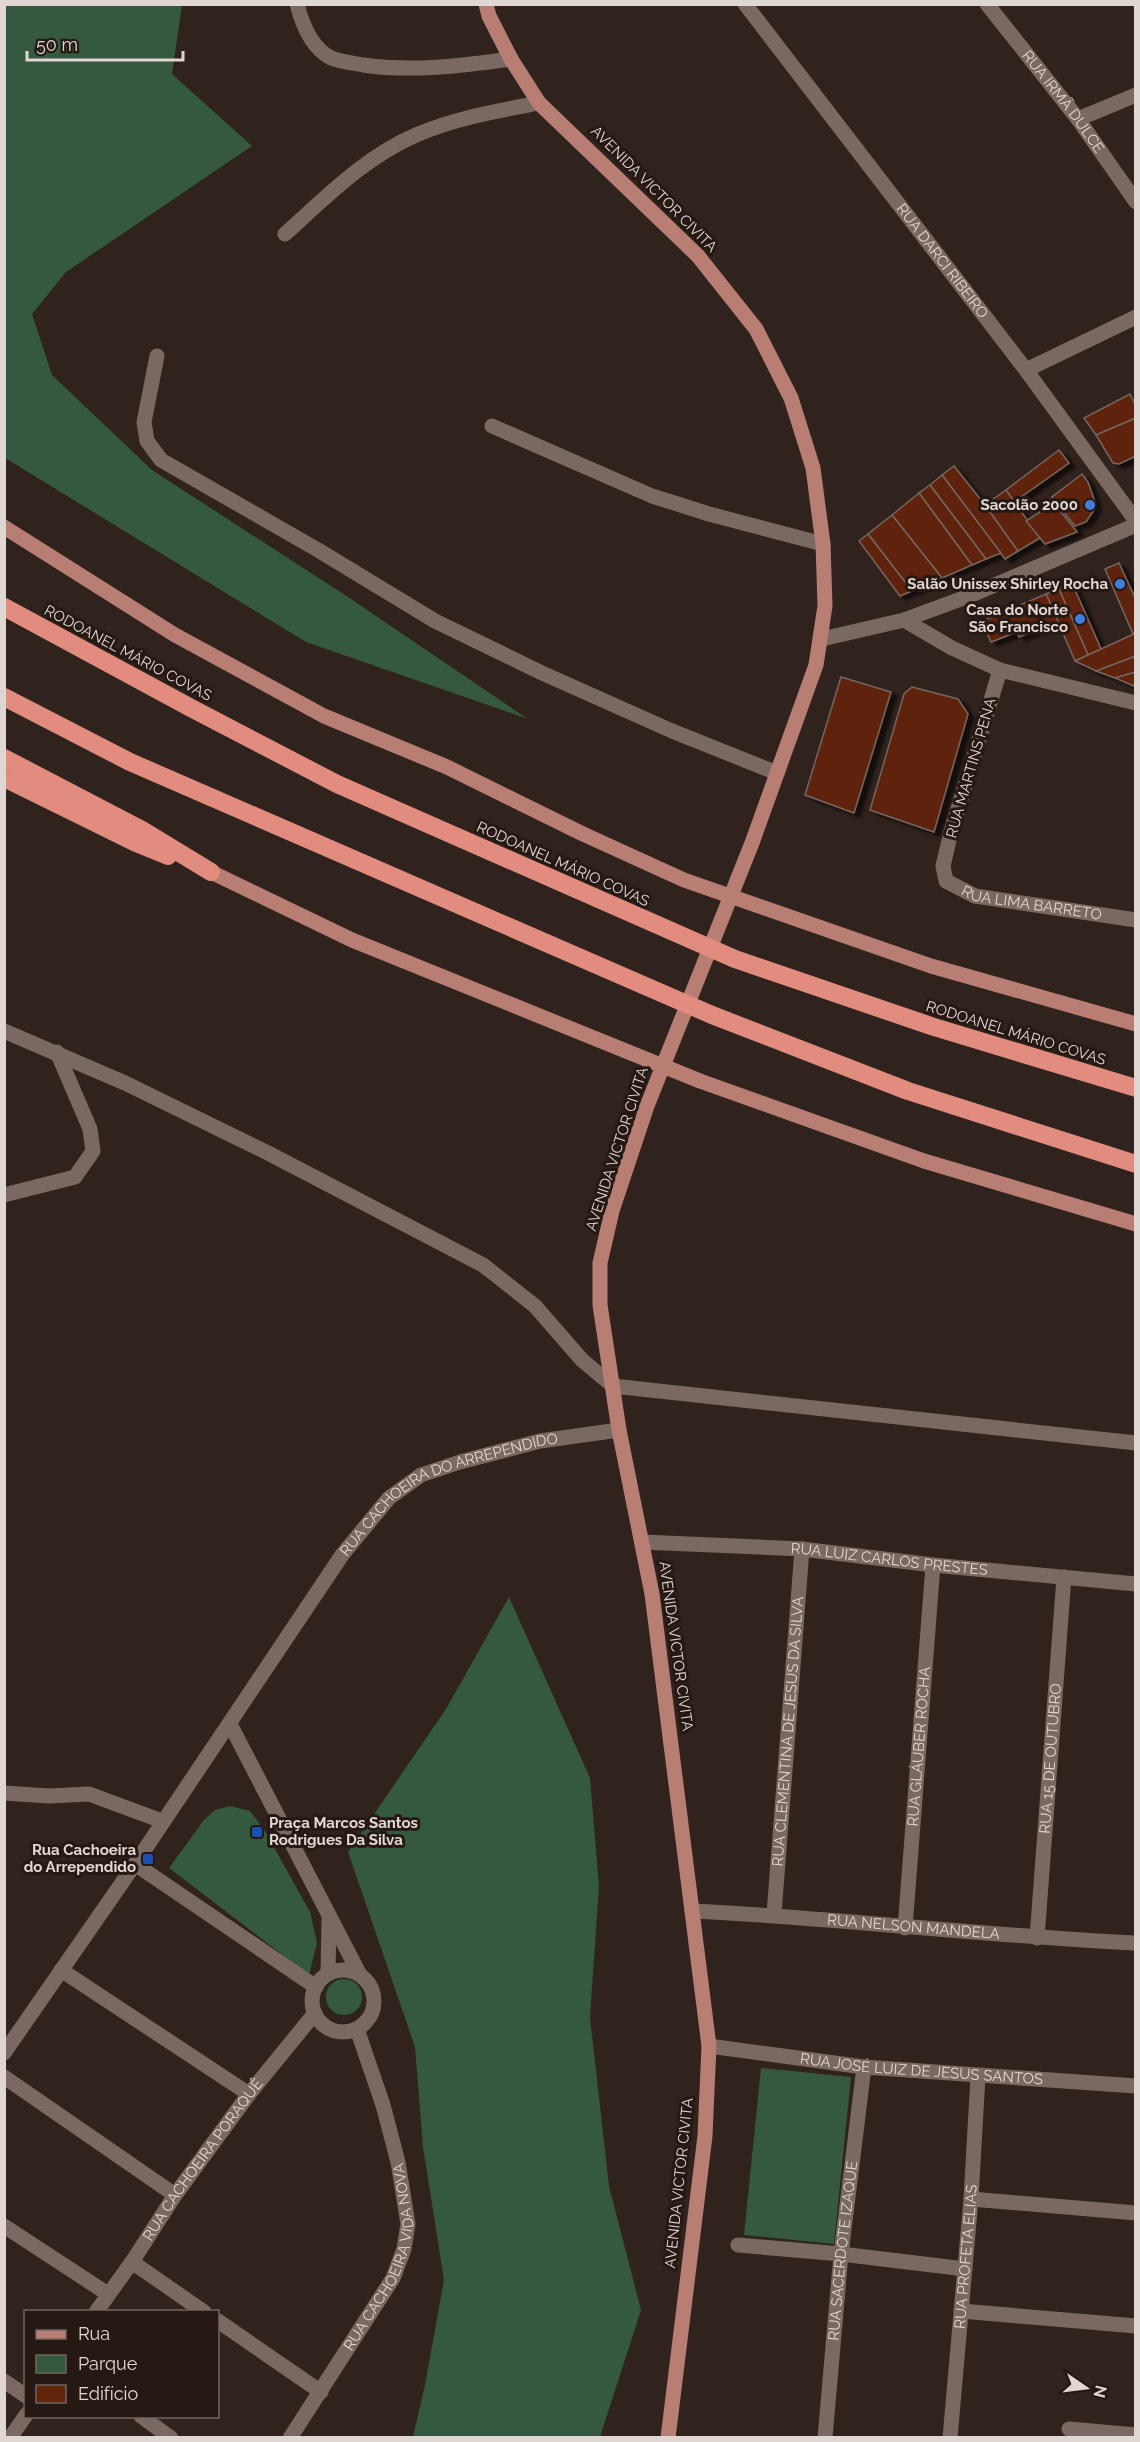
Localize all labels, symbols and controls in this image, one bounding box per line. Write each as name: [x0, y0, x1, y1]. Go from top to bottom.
scale bar: [27, 24, 183, 62]
text: 50 m: [36, 34, 78, 55]
street label: RUA IRMÃ DULCE: [1018, 47, 1108, 157]
street label: AVENIDA VICTOR CIVITA: [587, 122, 721, 256]
street label: RUA DARCI RIBEIRO: [893, 200, 992, 322]
place label: Sacolão 2000: [981, 496, 1078, 514]
marker: Sacolão 2000: [1083, 498, 1097, 512]
place label: Salão Unissex Shirley Rocha: [907, 575, 1108, 593]
marker: Salão Unissex Shirley Rocha: [1113, 577, 1127, 591]
street label: RODOANEL MÁRIO COVAS: [41, 601, 215, 705]
place label: Casa do Norte São Francisco: [966, 601, 1068, 636]
marker: Casa do Norte São Francisco: [1073, 612, 1087, 626]
street label: RUA MARTINS PENA: [942, 696, 1000, 840]
street label: RODOANEL MÁRIO COVAS: [474, 818, 652, 910]
street label: RUA LIMA BARRETO: [958, 882, 1103, 924]
street label: RODOANEL MÁRIO COVAS: [924, 997, 1108, 1069]
street label: AVENIDA VICTOR CIVITA: [582, 1065, 652, 1233]
street label: RUA CACHOEIRA DO ARREPENDIDO: [336, 1430, 559, 1560]
street label: RUA LUIZ CARLOS PRESTES: [790, 1540, 989, 1579]
street label: AVENIDA VICTOR CIVITA: [655, 1560, 697, 1732]
street label: RUA CLEMENTINA DE JESUS DA SILVA: [769, 1596, 807, 1867]
street label: RUA GLÁUBER ROCHA: [904, 1666, 934, 1827]
street label: RUA 15 DE OUTUBRO: [1036, 1683, 1065, 1834]
place label: Praça Marcos Santos Rodrigues Da Silva: [269, 1814, 418, 1849]
marker: Praça Marcos Santos Rodrigues Da Silva: [250, 1825, 264, 1839]
place label: Rua Cachoeira do Arrependido: [24, 1841, 136, 1876]
marker: Rua Cachoeira do Arrependido: [141, 1852, 155, 1866]
street label: RUA NELSON MANDELA: [826, 1911, 1000, 1943]
street label: RUA JOSÉ LUIZ DE JESUS SANTOS: [799, 2049, 1044, 2088]
street label: RUA CACHOEIRA PORAQUÊ: [139, 2075, 267, 2244]
street label: AVENIDA VICTOR CIVITA: [661, 2097, 697, 2269]
street label: RUA SACERDOTE IZAQUE: [825, 2160, 861, 2341]
street label: RUA CACHOEIRA VIDA NOVA: [340, 2162, 418, 2354]
street label: RUA PROFETA ELIAS: [951, 2184, 981, 2330]
legend: [24, 2310, 219, 2418]
text: Rua: [78, 2323, 110, 2344]
text: Parque: [78, 2353, 138, 2374]
north arrow: [1056, 2358, 1116, 2418]
text: Edifício: [78, 2383, 138, 2404]
text: N: [1089, 2383, 1111, 2400]

